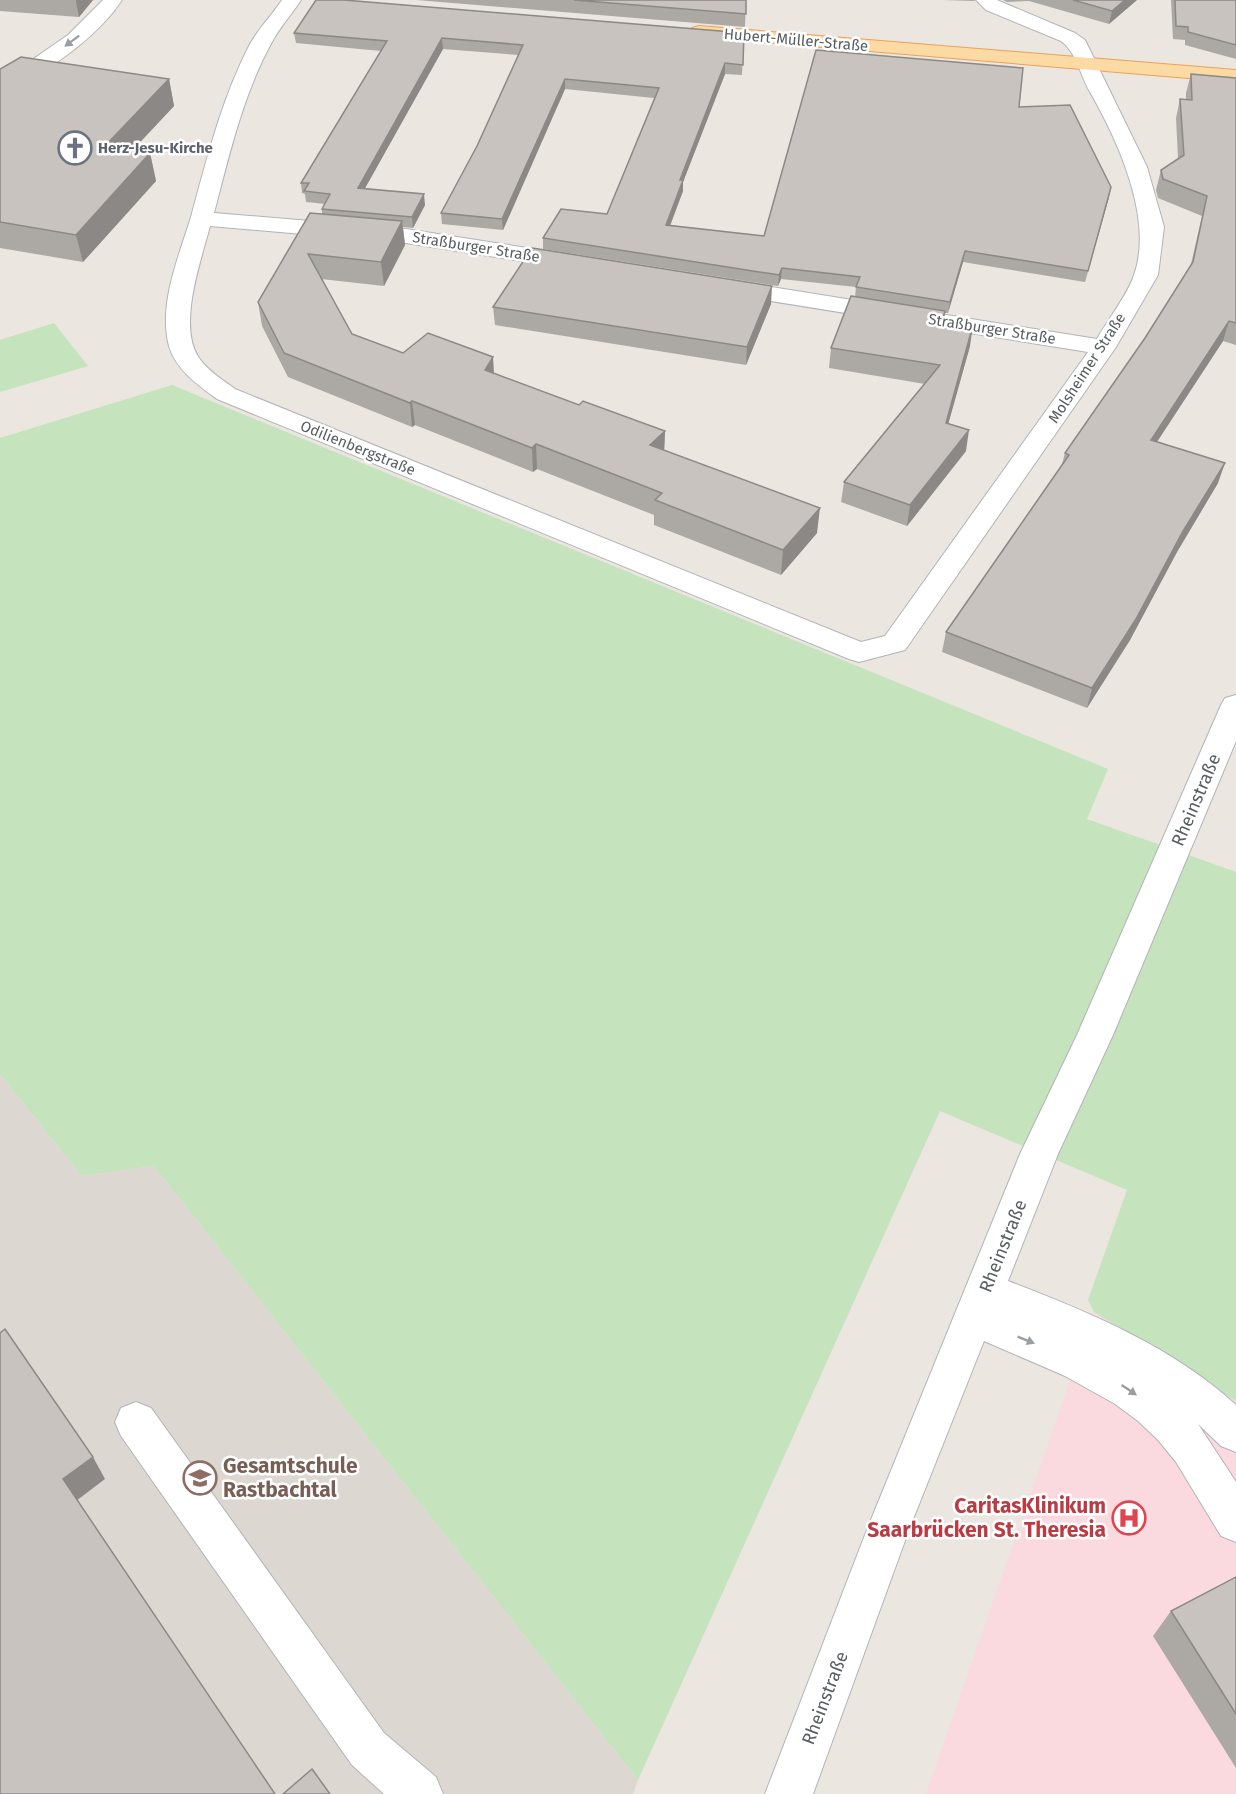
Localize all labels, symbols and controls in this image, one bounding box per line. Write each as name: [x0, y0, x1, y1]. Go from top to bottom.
street label: Hubert-Müller-Straße: [723, 25, 869, 55]
one-way arrow: [64, 34, 79, 46]
church icon: Herz-Jesu-Kirche: [57, 130, 93, 166]
place label: Herz-Jesu-Kirche: [98, 139, 213, 157]
street label: Straßburger Straße: [411, 228, 541, 266]
street label: Molsheimer Straße: [1045, 309, 1129, 427]
street label: Straßburger Straße: [927, 310, 1057, 348]
street label: Odilienbergstraße: [298, 417, 418, 479]
street label: Rheinstraße: [1167, 750, 1225, 850]
street label: Rheinstraße: [974, 1196, 1032, 1296]
one-way arrow: [1017, 1336, 1035, 1345]
one-way arrow: [1121, 1385, 1138, 1396]
place label: Gesamtschule Rastbachtal: [223, 1453, 358, 1503]
school or university icon: Gesamtschule Rastbachtal: [182, 1460, 218, 1496]
place label: CaritasKlinikum Saarbrücken St. Theresia: [867, 1493, 1106, 1543]
hospital icon: CaritasKlinikum Saarbrücken St. Theresia: [1111, 1500, 1147, 1536]
street label: Rheinstraße: [797, 1648, 853, 1748]

